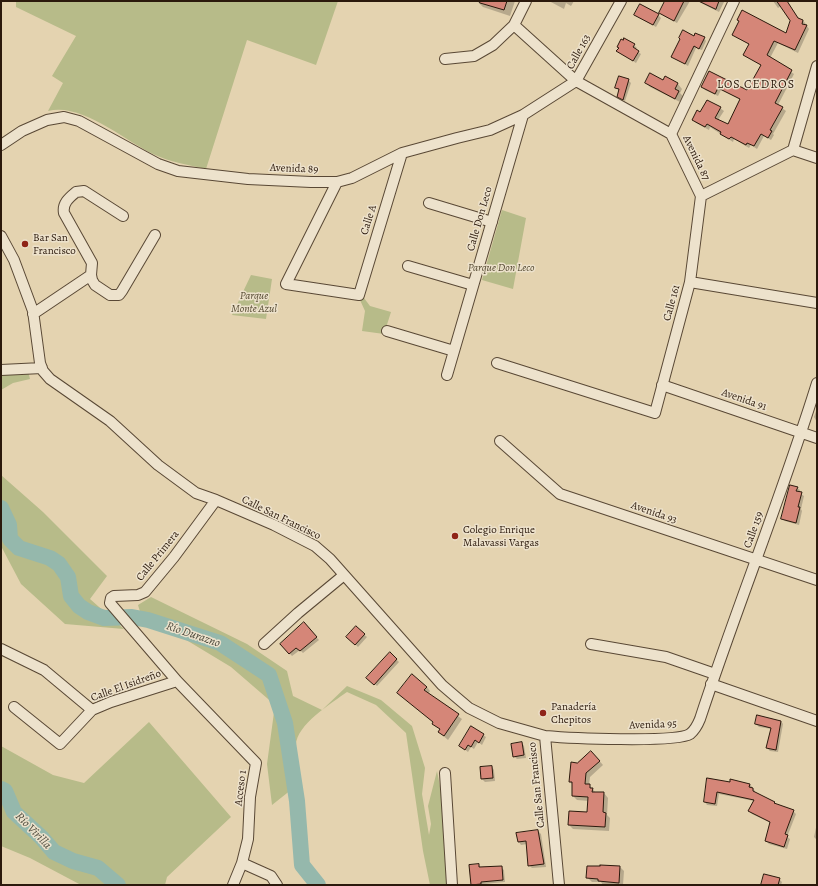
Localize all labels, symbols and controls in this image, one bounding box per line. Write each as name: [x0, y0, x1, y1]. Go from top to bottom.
street label: Calle 163: [564, 32, 594, 72]
district label: LOS CEDROS: [717, 78, 795, 92]
street label: Avenida 87: [680, 133, 712, 183]
street label: Avenida 89: [270, 162, 318, 176]
street label: Calle Don Leco: [465, 185, 495, 253]
street label: Calle A: [358, 203, 380, 237]
place label: Bar San Francisco: [33, 231, 76, 257]
marker: Bar San Francisco: [20, 239, 30, 249]
park label: Parque Don Leco: [468, 261, 534, 275]
street label: Calle 161: [661, 283, 683, 323]
park label: Parque Monte Azul: [231, 289, 277, 315]
street label: Avenida 91: [720, 386, 768, 414]
street label: Calle San Francisco: [239, 493, 323, 543]
street label: Avenida 93: [629, 499, 679, 527]
street label: Calle 159: [741, 510, 767, 550]
place label: Colegio Enrique Malavassi Vargas: [463, 523, 539, 549]
street label: Calle Primera: [134, 528, 182, 584]
marker: Colegio Enrique Malavassi Vargas: [450, 531, 460, 541]
water label: Río Durazno: [164, 619, 222, 651]
street label: Calle El Isidreño: [89, 667, 163, 705]
place label: Panadería Chepitos: [551, 700, 596, 726]
marker: Panadería Chepitos: [538, 708, 548, 718]
street label: Avenida 95: [629, 718, 677, 732]
street label: Calle San Francisco: [526, 741, 548, 829]
street label: Acceso 1: [232, 769, 250, 807]
water label: Río Virilla: [12, 810, 54, 852]

